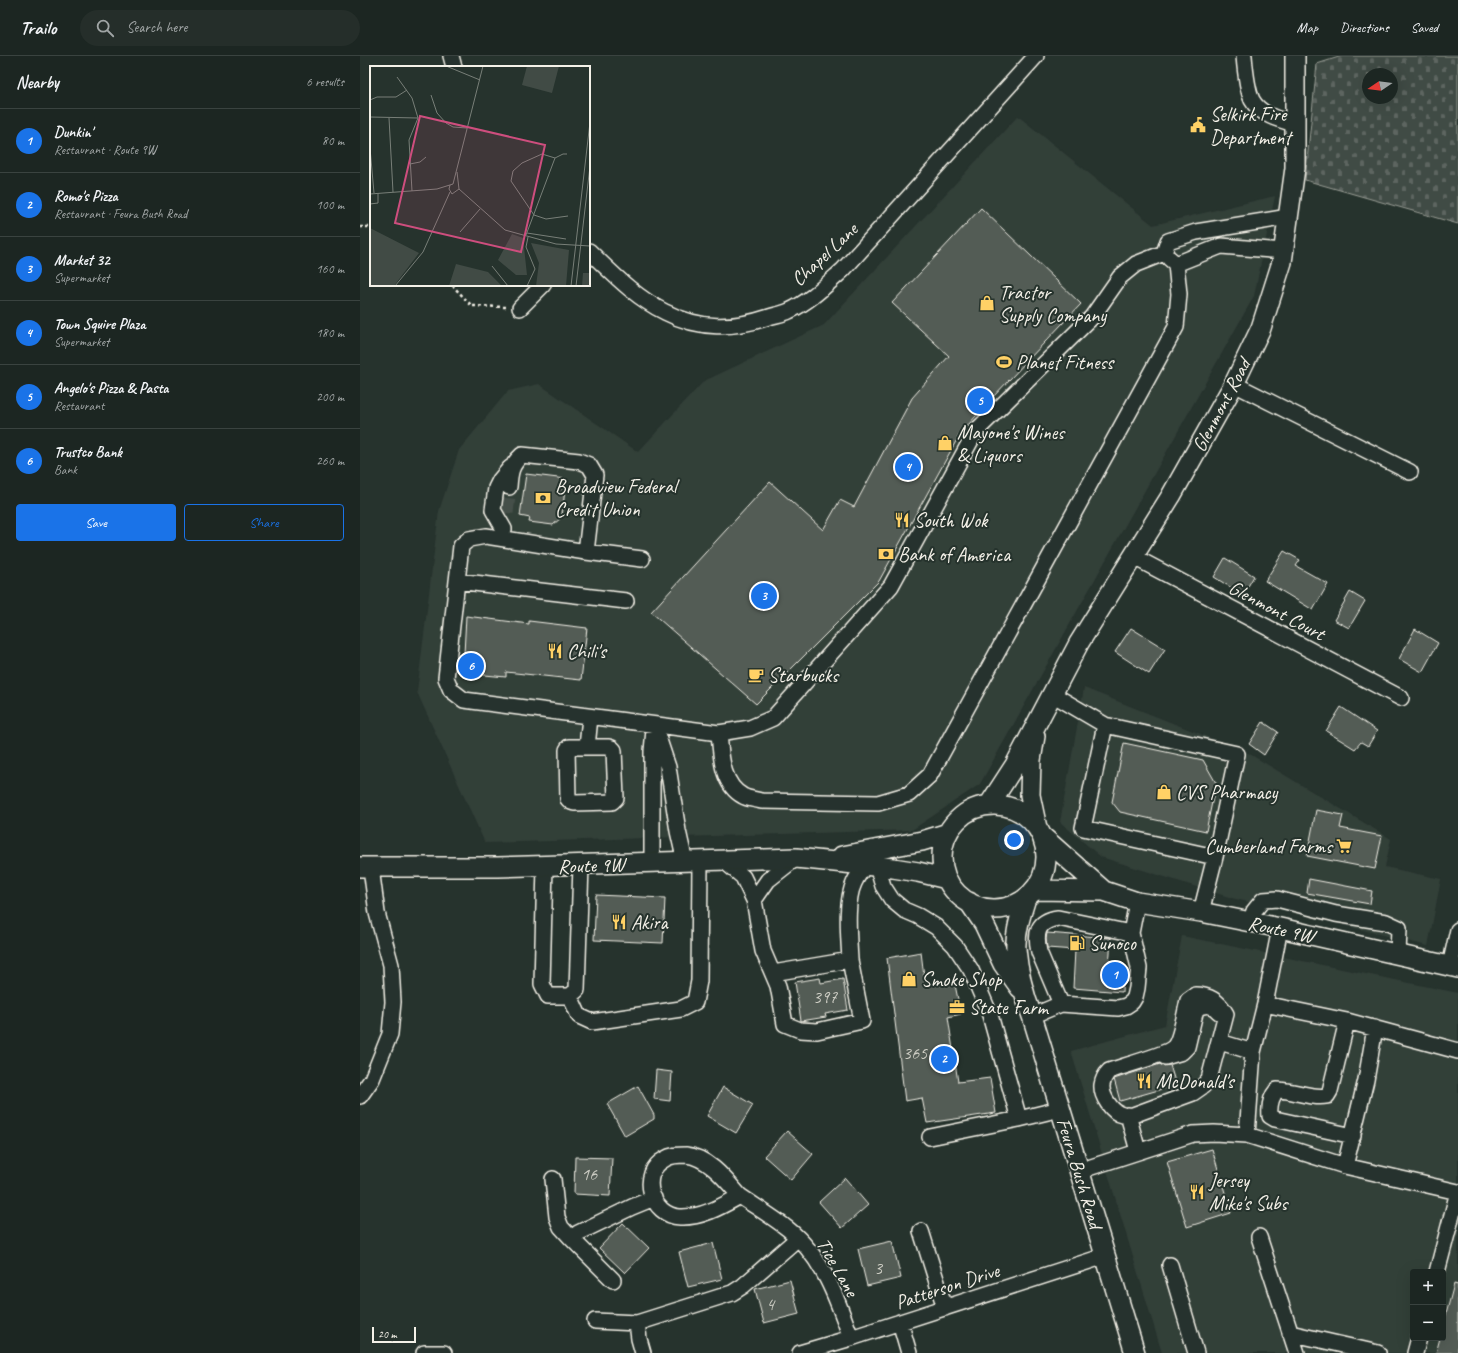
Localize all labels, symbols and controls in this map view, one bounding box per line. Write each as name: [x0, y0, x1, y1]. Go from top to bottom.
search box: [80, 10, 360, 46]
text: Trailo: [20, 16, 56, 40]
icon: search: [94, 17, 116, 39]
text: Search here: [126, 18, 188, 37]
text: Map: [1297, 19, 1318, 36]
text: Directions: [1340, 19, 1389, 36]
text: Saved: [1411, 19, 1438, 36]
inset map: [370, 66, 590, 286]
north arrow: [1362, 68, 1398, 104]
text: Nearby: [16, 72, 59, 93]
text: 6 results: [306, 74, 344, 90]
place label: Selkirk Fire Department: [1210, 102, 1294, 150]
public building icon: Selkirk Fire Department: [1189, 116, 1207, 134]
text: Dunkin': [54, 123, 92, 142]
text: 1: [26, 133, 32, 149]
text: 80 m: [322, 133, 344, 149]
text: Restaurant · Route 9W: [54, 142, 156, 158]
text: Romo's Pizza: [54, 187, 118, 206]
text: 2: [26, 197, 32, 213]
text: 100 m: [316, 197, 344, 213]
text: Restaurant · Feura Bush Road: [54, 206, 187, 222]
street label: Chapel Lane: [786, 216, 864, 291]
text: Market 32: [54, 251, 110, 270]
text: 3: [26, 261, 32, 277]
text: 160 m: [316, 261, 344, 277]
text: Supermarket: [54, 270, 109, 286]
place label: Tractor Supply Company: [999, 280, 1107, 328]
shop icon: Tractor Supply Company: [978, 294, 996, 312]
text: Town Squire Plaza: [54, 315, 146, 334]
text: 4: [26, 325, 32, 341]
text: 180 m: [316, 325, 344, 341]
text: Supermarket: [54, 334, 109, 350]
place label: Planet Fitness: [1016, 350, 1115, 375]
street label: Glenmont Road: [1187, 352, 1258, 456]
sports icon: Planet Fitness: [995, 353, 1013, 371]
text: Angelo's Pizza & Pasta: [54, 379, 169, 398]
pin: 5: [967, 386, 993, 416]
text: 5: [26, 389, 32, 405]
text: 200 m: [316, 389, 344, 405]
text: Restaurant: [54, 398, 104, 414]
place label: Mayone's Wines & Liquors: [957, 420, 1066, 468]
shop icon: Mayone's Wines & Liquors: [936, 434, 954, 452]
text: Trustco Bank: [54, 443, 122, 462]
pin: 4: [895, 452, 921, 482]
text: 6: [26, 453, 32, 469]
text: 260 m: [316, 453, 344, 469]
text: Bank: [54, 462, 77, 478]
place label: Broadview Federal Credit Union: [555, 474, 680, 522]
bank icon: Broadview Federal Credit Union: [534, 489, 552, 507]
button: Save: [16, 504, 176, 541]
button: Share: [184, 504, 344, 541]
place label: South Wok: [914, 508, 989, 533]
restaurant icon: South Wok: [893, 511, 911, 529]
place label: Bank of America: [898, 542, 1012, 567]
bank icon: Bank of America: [877, 545, 895, 563]
street label: Glenmont Court: [1224, 575, 1331, 647]
pin: 3: [751, 581, 777, 611]
place label: Chili's: [567, 639, 608, 664]
restaurant icon: Chili's: [546, 642, 564, 660]
pin: 6: [458, 651, 484, 681]
place label: Starbucks: [768, 663, 840, 688]
cafe icon: Starbucks: [747, 666, 765, 684]
place label: CVS Pharmacy: [1176, 780, 1279, 805]
shop icon: CVS Pharmacy: [1155, 783, 1173, 801]
your location: [1004, 830, 1024, 850]
place label: Cumberland Farms: [1205, 834, 1334, 859]
supermarket icon: Cumberland Farms: [1335, 837, 1353, 855]
street label: Route 9W: [557, 852, 628, 879]
place label: Akira: [631, 910, 669, 935]
street label: Route 9W: [1246, 910, 1319, 949]
restaurant icon: Akira: [610, 913, 628, 931]
place label: Sunoco: [1089, 931, 1137, 956]
fuel station icon: Sunoco: [1068, 934, 1086, 952]
pin: 1: [1102, 960, 1128, 990]
place label: Smoke Shop: [921, 967, 1003, 992]
shop icon: Smoke Shop: [900, 970, 918, 988]
house number: 397: [813, 986, 838, 1008]
place label: State Farm: [969, 995, 1050, 1020]
office icon: State Farm: [948, 998, 966, 1016]
house number: 365: [903, 1042, 928, 1064]
pin: 2: [931, 1044, 957, 1074]
place label: McDonald's: [1156, 1069, 1236, 1094]
restaurant icon: McDonald's: [1135, 1072, 1153, 1090]
street label: Feura Bush Road: [1051, 1115, 1109, 1234]
house number: 16: [581, 1163, 598, 1185]
place label: Jersey Mike's Subs: [1208, 1168, 1290, 1216]
restaurant icon: Jersey Mike's Subs: [1188, 1183, 1206, 1201]
street label: Tice Lane: [811, 1233, 865, 1302]
house number: 3: [874, 1257, 884, 1279]
street label: Patterson Drive: [892, 1257, 1004, 1315]
map controls: [1410, 1269, 1446, 1341]
button: +: [1410, 1269, 1446, 1305]
house number: 4: [766, 1293, 776, 1315]
button: −: [1410, 1305, 1446, 1341]
scale bar: [372, 1325, 416, 1344]
text: 20 m: [378, 1327, 397, 1341]

